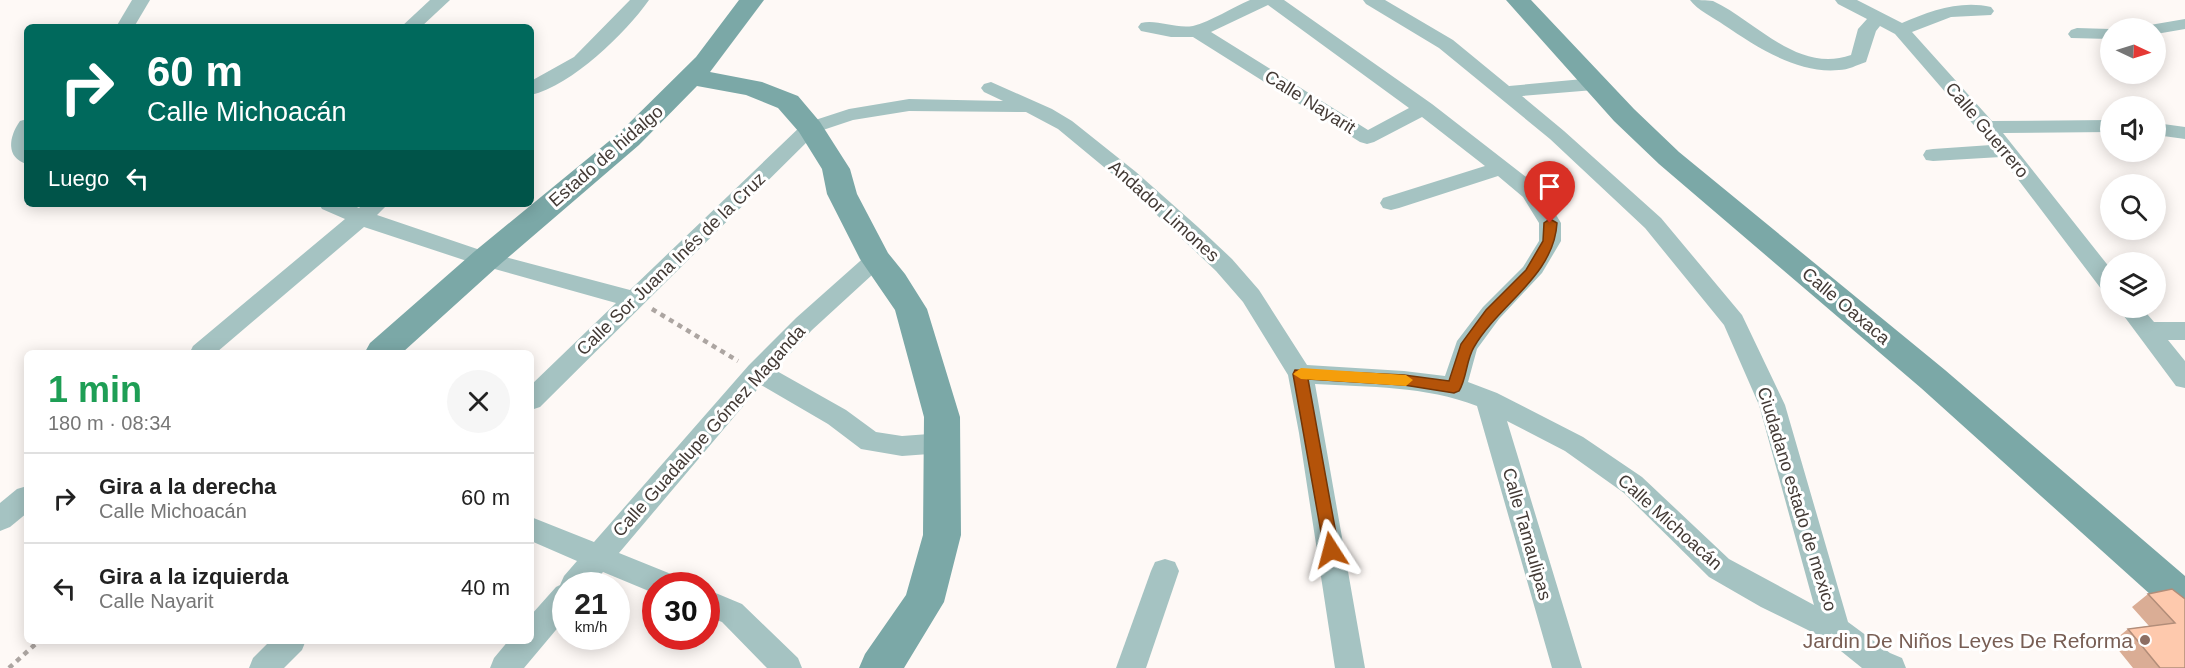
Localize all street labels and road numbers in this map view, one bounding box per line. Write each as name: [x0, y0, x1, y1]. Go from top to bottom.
street label: Calle Nayarit: [1261, 66, 1359, 138]
street label: Calle Guerrero: [1941, 78, 2033, 182]
street label: Estado de hidalgo: [545, 101, 667, 211]
street label: Andador Limones: [1105, 156, 1223, 266]
street label: Calle Sor Juana Inés de la Cruz: [573, 169, 769, 359]
street label: Calle Oaxaca: [1798, 264, 1895, 349]
street label: Calle Guadalupe Gómez Maganda: [609, 321, 810, 541]
street label: Ciudadano estado de mexico: [1753, 385, 1841, 613]
street label: Calle Tamaulipas: [1499, 466, 1555, 602]
street label: Calle Michoacán: [1614, 470, 1726, 574]

